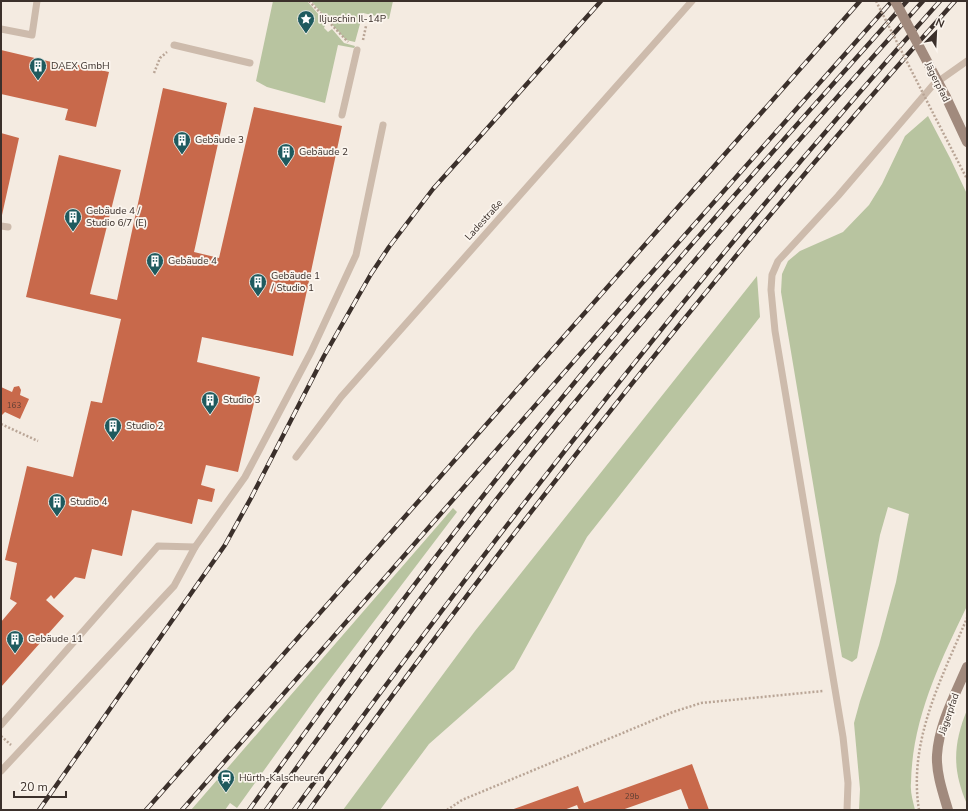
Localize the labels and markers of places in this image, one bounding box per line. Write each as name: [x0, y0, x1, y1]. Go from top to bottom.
place icon: Iljuschin Il-14P: [296, 9, 316, 34]
place label: Iljuschin Il-14P: [319, 12, 387, 26]
building icon: DAEX GmbH: [28, 56, 48, 81]
place label: DAEX GmbH: [51, 59, 110, 73]
building icon: Gebäude 3: [172, 130, 192, 155]
place label: Gebäude 3: [195, 133, 244, 147]
building icon: Gebäude 2: [276, 142, 296, 167]
place label: Gebäude 2: [299, 145, 348, 159]
place label: Gebäude 4 / Studio 6/7 (E): [86, 204, 147, 230]
building icon: Gebäude 4 / Studio 6/7 (E): [63, 207, 83, 232]
building icon: Gebäude 4: [145, 251, 165, 276]
place label: Gebäude 4: [168, 254, 217, 268]
place label: Gebäude 1 / Studio 1: [270, 269, 320, 295]
building icon: Gebäude 1 / Studio 1: [248, 272, 268, 297]
building icon: Studio 3: [200, 390, 220, 415]
place label: Studio 3: [223, 393, 261, 407]
building icon: Studio 2: [103, 416, 123, 441]
place label: Studio 2: [126, 419, 164, 433]
building icon: Studio 4: [47, 492, 67, 517]
place label: Studio 4: [70, 495, 108, 509]
building icon: Gebäude 11: [5, 629, 25, 654]
place label: Gebäude 11: [28, 632, 83, 646]
station icon: Hürth-Kalscheuren: [216, 768, 236, 793]
place label: Hürth-Kalscheuren: [239, 771, 325, 785]

